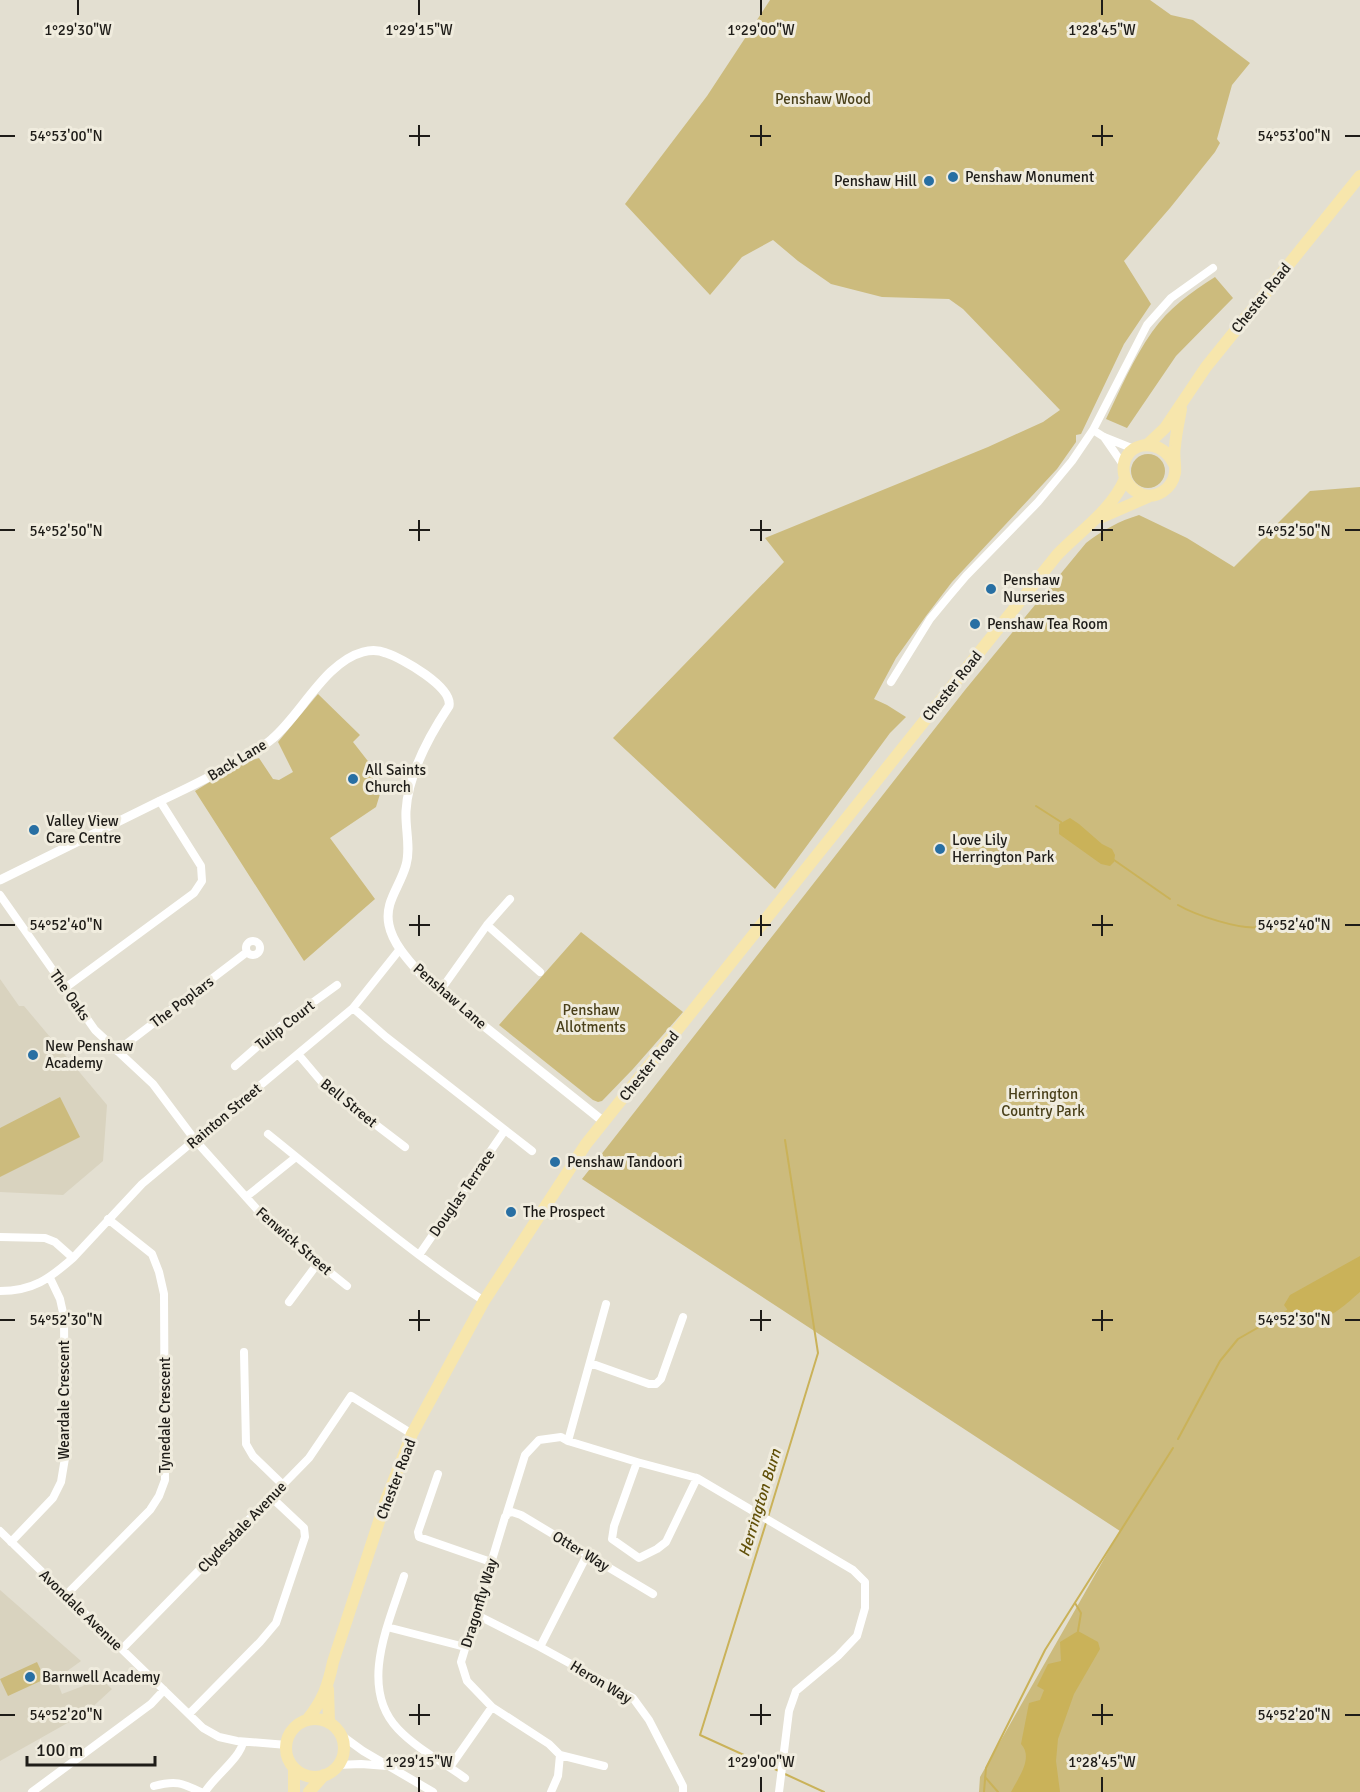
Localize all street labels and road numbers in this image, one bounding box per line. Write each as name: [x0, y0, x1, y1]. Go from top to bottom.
street label: Chester Road: [1227, 259, 1295, 337]
street label: Chester Road: [918, 647, 986, 725]
street label: Back Lane: [204, 735, 270, 785]
street label: Penshaw Lane: [410, 959, 490, 1033]
street label: The Oaks: [46, 966, 94, 1024]
street label: The Poplars: [147, 972, 217, 1032]
street label: Tulip Court: [252, 996, 318, 1054]
street label: Chester Road: [615, 1027, 683, 1105]
street label: Bell Street: [317, 1075, 381, 1131]
street label: Rainton Street: [183, 1079, 265, 1153]
street label: Douglas Terrace: [425, 1146, 499, 1240]
street label: Fenwick Street: [252, 1203, 336, 1279]
street label: Weardale Crescent: [55, 1340, 73, 1460]
street label: Tynedale Crescent: [156, 1357, 174, 1473]
street label: Chester Road: [372, 1436, 420, 1522]
street label: Clydesdale Avenue: [194, 1478, 290, 1576]
street label: Otter Way: [549, 1527, 613, 1575]
street label: Dragonfly Way: [457, 1556, 501, 1650]
street label: Avondale Avenue: [36, 1566, 126, 1654]
street label: Heron Way: [567, 1657, 635, 1707]

